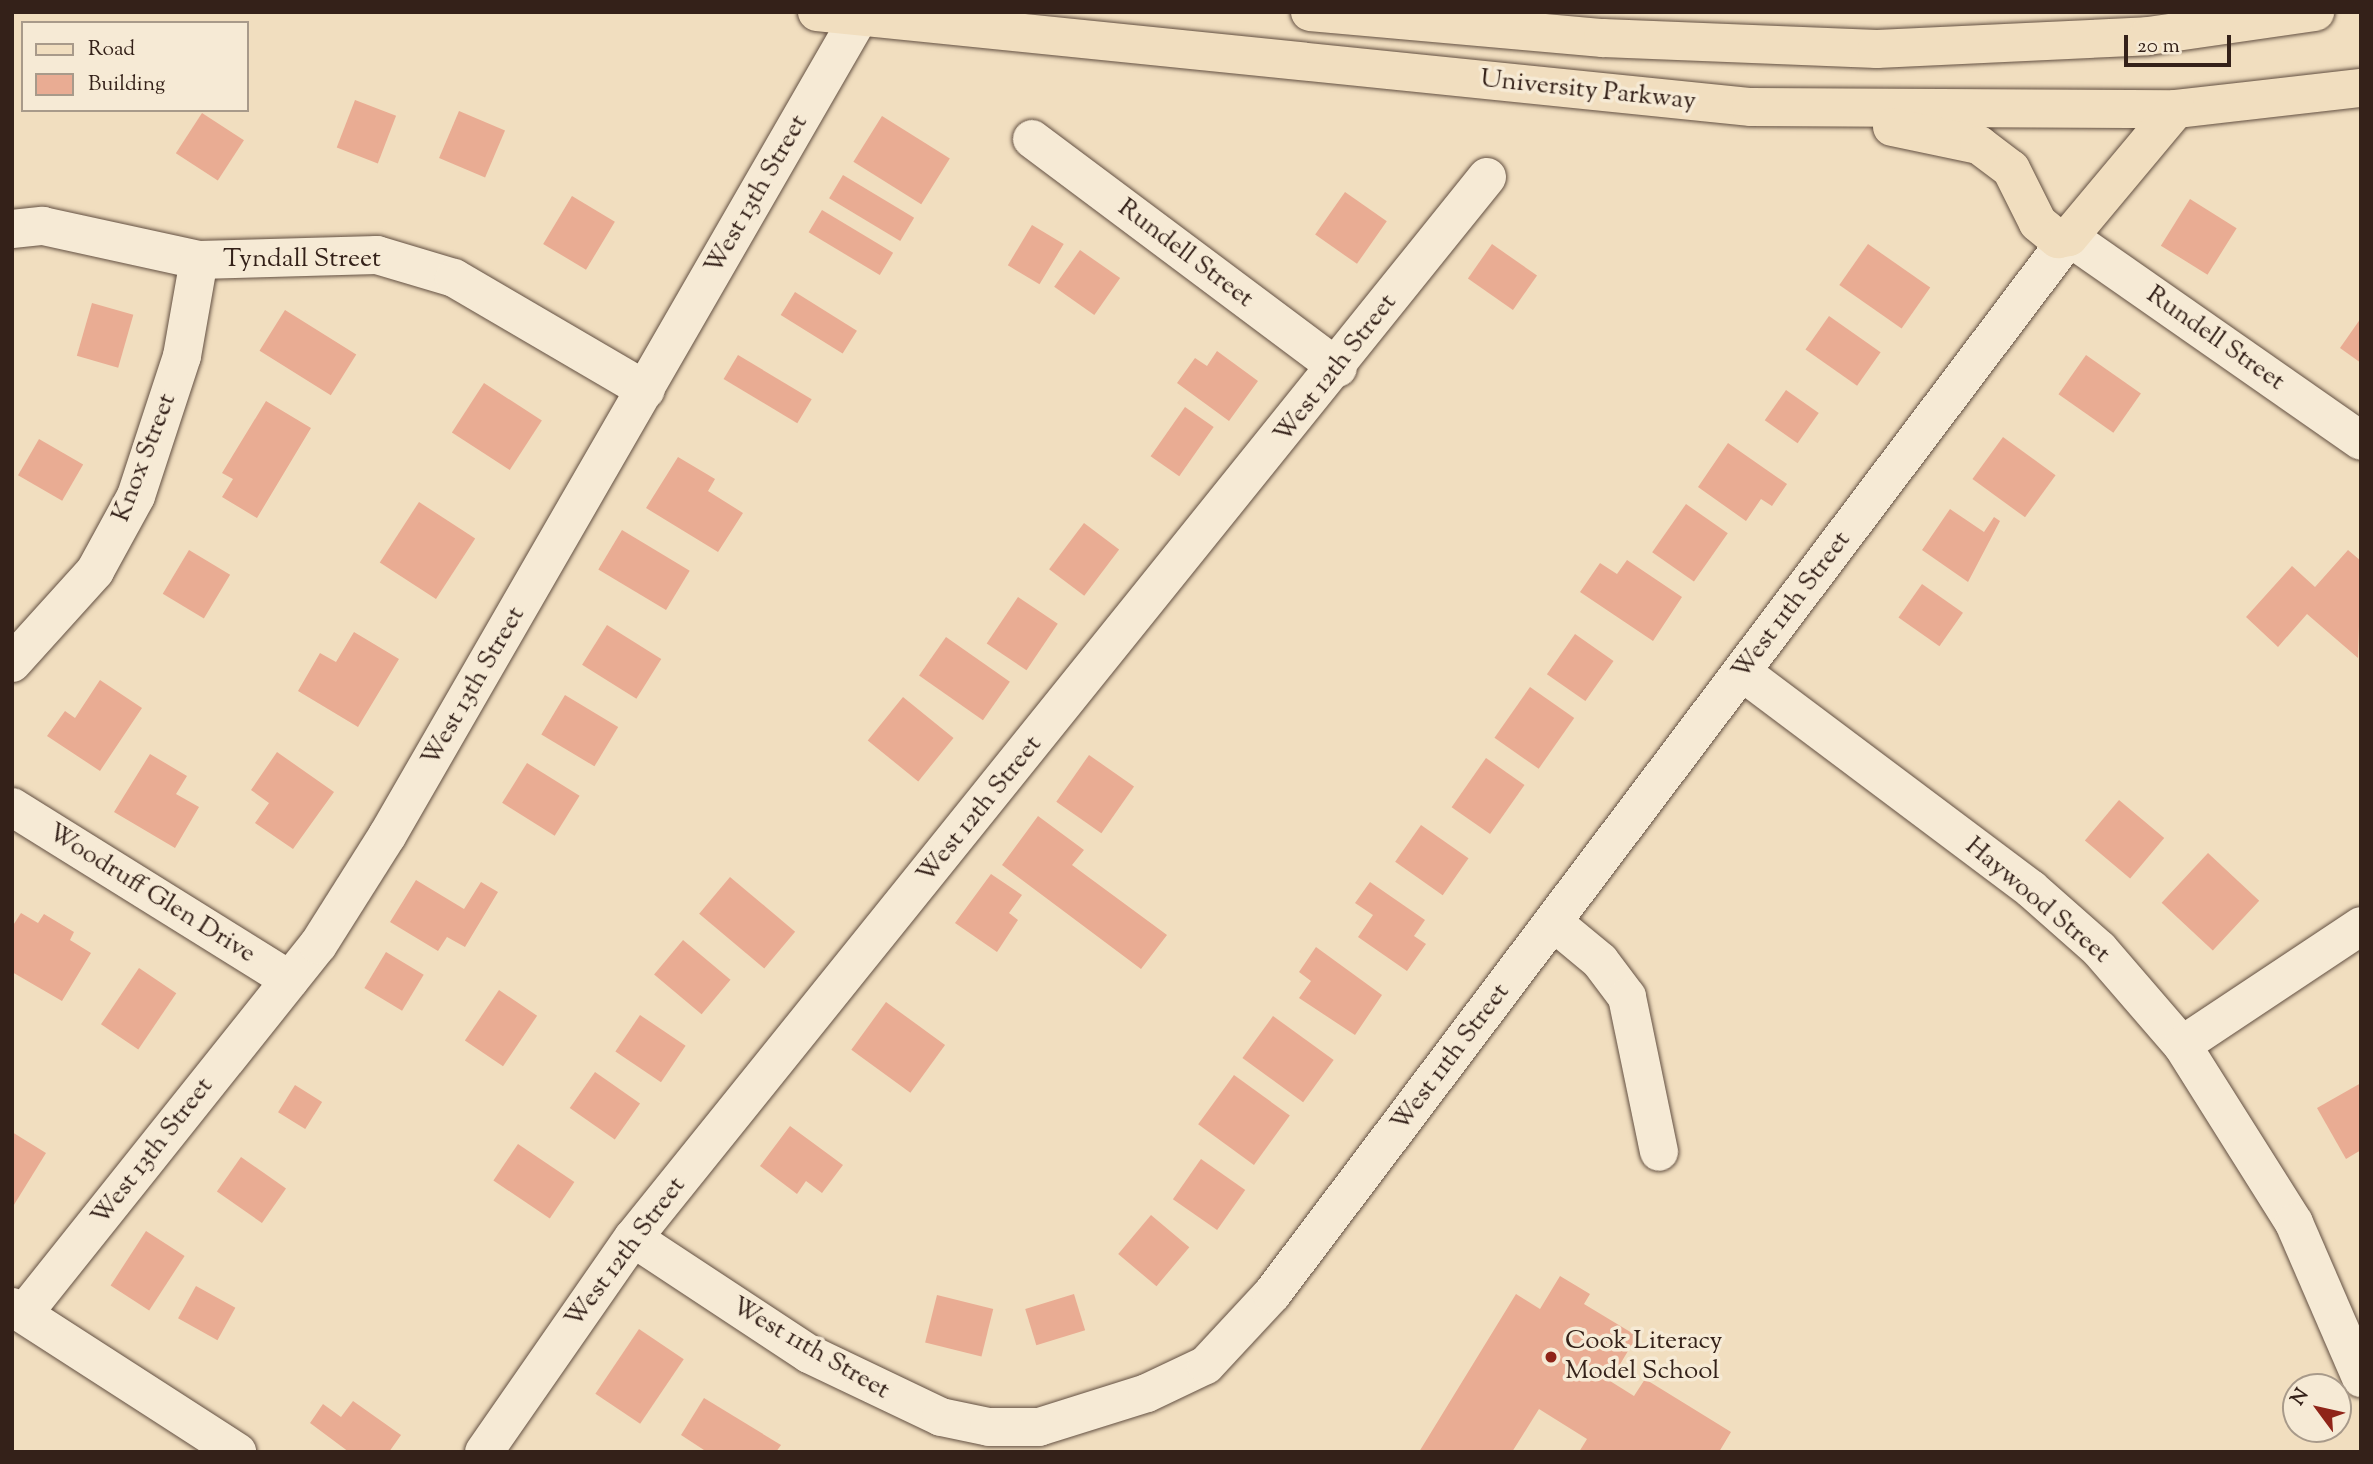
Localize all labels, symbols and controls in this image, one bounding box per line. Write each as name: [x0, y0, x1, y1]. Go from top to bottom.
legend: [21, 21, 248, 112]
scale bar: [2128, 21, 2235, 65]
text: 20 m: [2137, 32, 2180, 62]
text: Road: [88, 35, 135, 65]
street label: University Parkway: [1479, 64, 1697, 118]
text: Building: [88, 70, 165, 100]
street label: West 13th Street: [699, 110, 815, 280]
street label: Rundell Street: [1111, 193, 1259, 315]
street label: Tyndall Street: [223, 244, 381, 276]
street label: Rundell Street: [2140, 280, 2290, 398]
street label: West 12th Street: [1268, 288, 1404, 450]
street label: Knox Street: [106, 389, 184, 527]
street label: West 11th Street: [1726, 526, 1858, 686]
street label: West 13th Street: [416, 602, 532, 772]
street label: West 12th Street: [911, 730, 1049, 890]
street label: Woodruff Glen Drive: [41, 817, 261, 971]
street label: Haywood Street: [1958, 831, 2116, 971]
street label: West 11th Street: [1385, 978, 1517, 1138]
street label: West 13th Street: [86, 1072, 220, 1232]
street label: West 12th Street: [559, 1171, 693, 1335]
street label: West 11th Street: [725, 1291, 895, 1407]
place label: Cook Literacy Model School: [1565, 1326, 1723, 1388]
marker: Cook Literacy Model School: [1543, 1349, 1559, 1365]
north arrow: [2282, 1373, 2352, 1443]
text: N: [2285, 1384, 2316, 1411]

